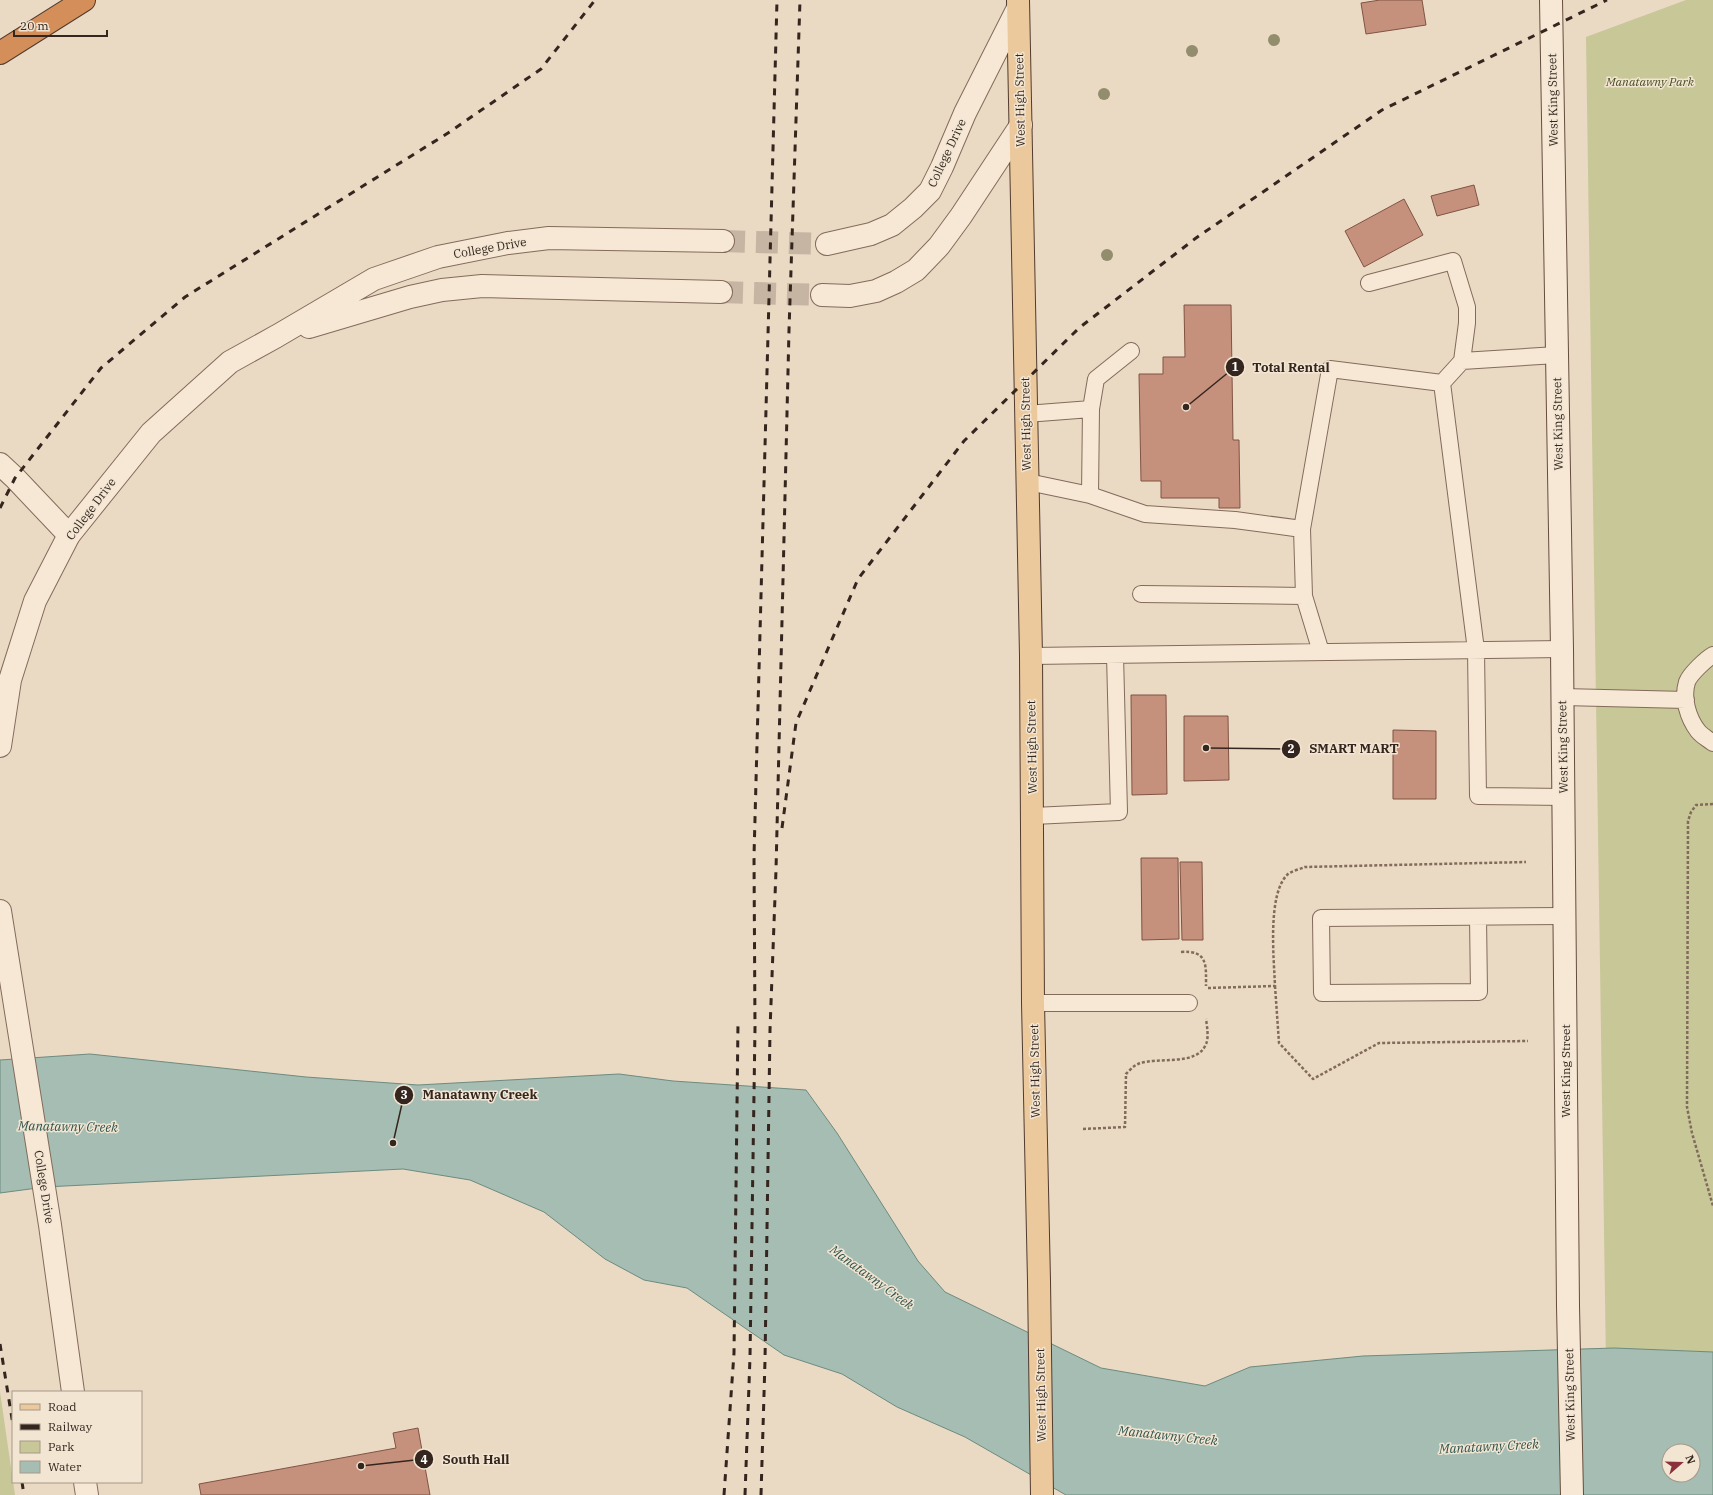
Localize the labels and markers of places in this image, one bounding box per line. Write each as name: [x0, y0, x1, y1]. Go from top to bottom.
callout: Total Rental: [1225, 355, 1338, 380]
callout: SMART MART: [1281, 736, 1407, 761]
callout: Manatawny Creek: [394, 1082, 545, 1107]
callout: South Hall: [414, 1447, 517, 1472]

